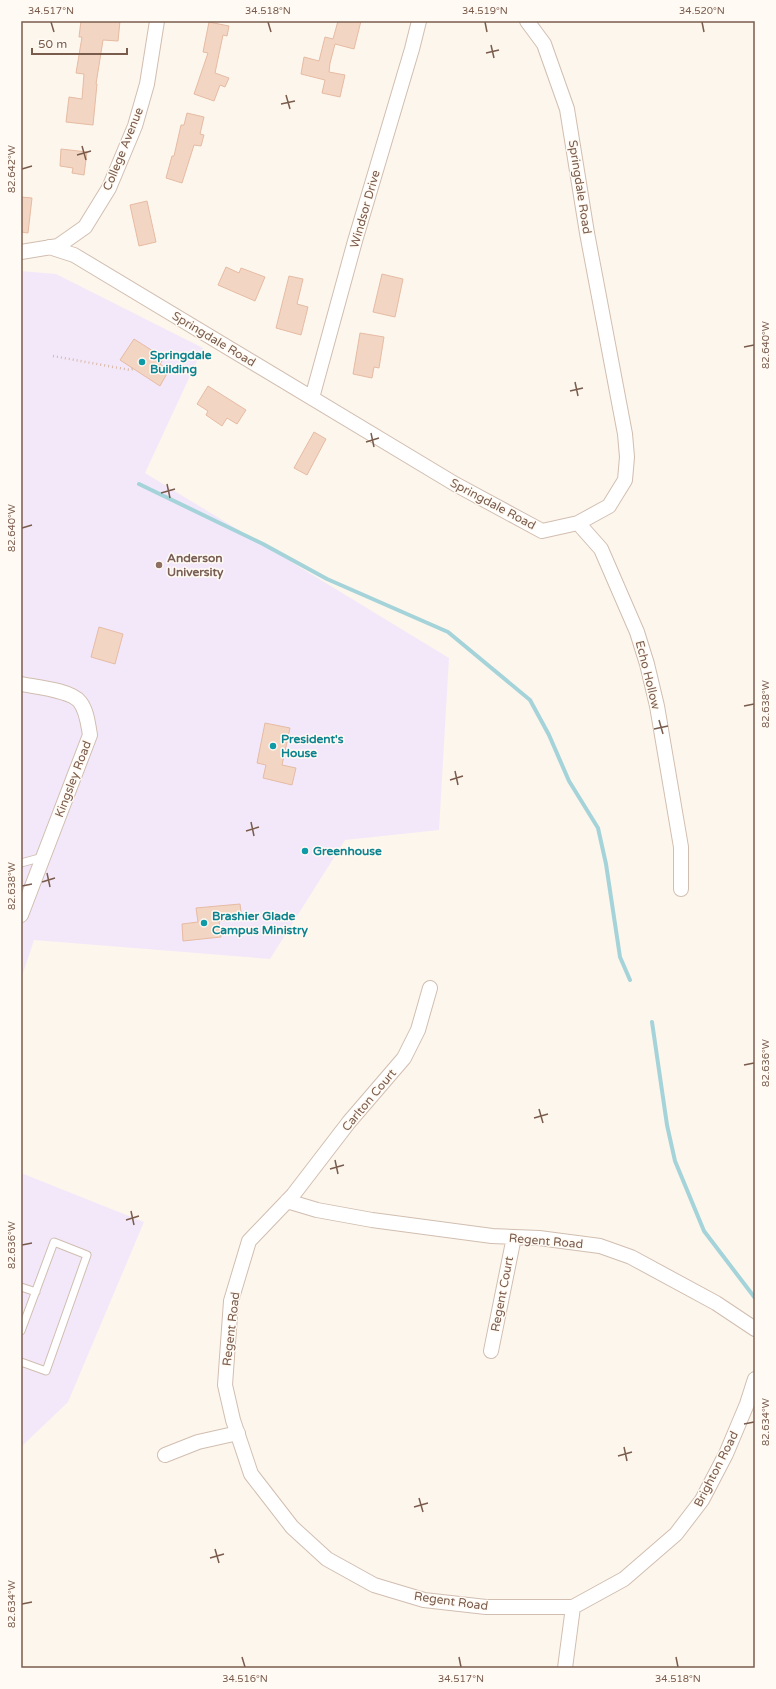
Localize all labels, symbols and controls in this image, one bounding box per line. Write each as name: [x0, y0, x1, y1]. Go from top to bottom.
text: 34.517°N: [28, 5, 74, 17]
text: 34.518°N: [245, 5, 291, 17]
text: 34.519°N: [462, 5, 508, 17]
text: 34.520°N: [679, 5, 725, 17]
scale bar: [32, 30, 127, 56]
text: 50 m: [38, 37, 67, 51]
street label: College Avenue: [100, 105, 146, 193]
street label: Springdale Road: [566, 139, 594, 235]
text: 82.642°W: [6, 145, 18, 193]
street label: Windsor Drive: [347, 168, 383, 249]
street label: Springdale Road: [170, 309, 258, 369]
text: 82.640°W: [760, 321, 772, 369]
place label: Springdale Building: [150, 348, 212, 377]
marker: Springdale Building: [137, 357, 147, 367]
street label: Springdale Road: [448, 476, 538, 532]
text: 82.640°W: [6, 504, 18, 552]
place label: Anderson University: [167, 551, 224, 580]
marker: Anderson University: [154, 560, 164, 570]
street label: Echo Hollow: [633, 639, 663, 711]
text: 82.638°W: [760, 680, 772, 728]
place label: President's House: [281, 732, 344, 760]
street label: Kingsley Road: [52, 739, 94, 819]
marker: President's House: [268, 741, 278, 751]
place label: Greenhouse: [313, 844, 382, 858]
marker: Greenhouse: [300, 846, 310, 856]
text: 82.638°W: [6, 862, 18, 910]
place label: Brashier Glade Campus Ministry: [212, 909, 309, 938]
marker: Brashier Glade Campus Ministry: [199, 918, 209, 928]
text: 82.636°W: [760, 1039, 772, 1087]
street label: Carlton Court: [339, 1066, 399, 1134]
text: 82.636°W: [6, 1221, 18, 1269]
street label: Regent Road: [508, 1231, 584, 1251]
street label: Regent Court: [488, 1255, 516, 1333]
street label: Regent Road: [219, 1291, 243, 1367]
text: 82.634°W: [760, 1398, 772, 1446]
street label: Brighton Road: [691, 1429, 741, 1509]
text: 82.634°W: [6, 1580, 18, 1628]
street label: Regent Road: [413, 1589, 489, 1613]
text: 34.516°N: [222, 1673, 268, 1685]
text: 34.517°N: [438, 1673, 484, 1685]
text: 34.518°N: [655, 1673, 701, 1685]

